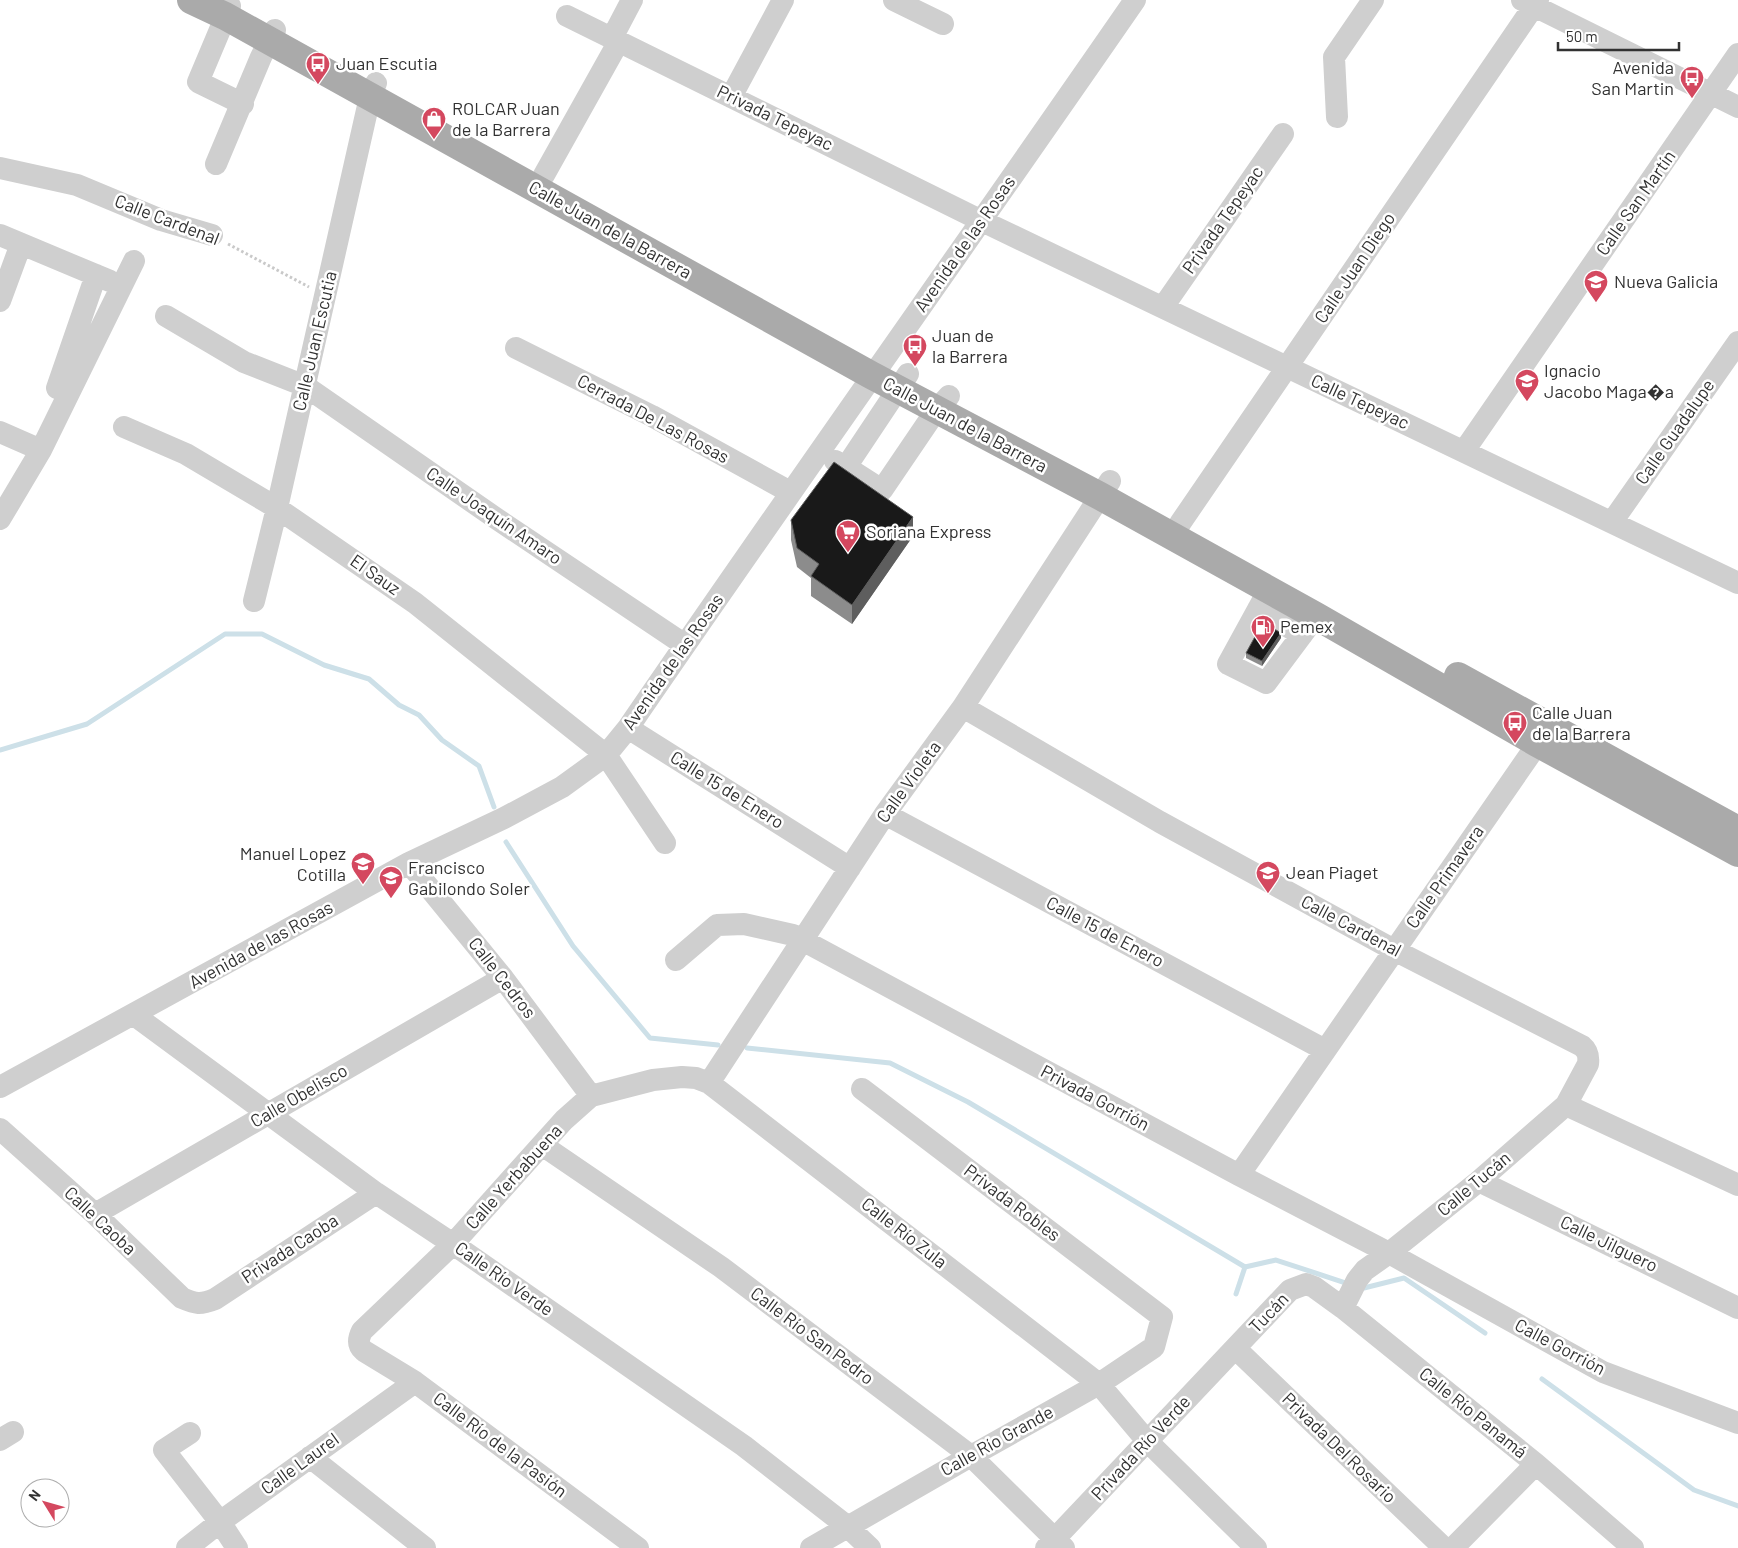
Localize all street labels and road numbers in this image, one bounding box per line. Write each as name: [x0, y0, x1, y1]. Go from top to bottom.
street label: Privada Tepeyac: [714, 80, 837, 155]
street label: Calle San Martín: [1591, 146, 1680, 259]
street label: Privada Tepeyac: [1177, 161, 1267, 278]
street label: Avenida de las Rosas: [909, 171, 1019, 316]
street label: Calle Juan de la Barrera: [525, 175, 696, 283]
street label: Calle Cardenal: [112, 189, 223, 249]
street label: Calle Juan Diego: [1309, 208, 1399, 327]
street label: Calle Juan Escutia: [287, 269, 341, 413]
street label: Cerrada De Las Rosas: [574, 369, 733, 467]
street label: Calle Tepeyac: [1308, 369, 1413, 433]
street label: Calle Juan de la Barrera: [880, 372, 1051, 477]
street label: Calle Guadalupe: [1630, 375, 1719, 488]
street label: Calle Joaquín Amaro: [423, 462, 567, 569]
street label: El Sauz: [346, 549, 405, 599]
street label: Avenida de las Rosas: [617, 589, 727, 734]
street label: Calle Violeta: [871, 736, 945, 827]
street label: Calle 15 de Enero: [667, 745, 788, 833]
street label: Calle Primavera: [1401, 821, 1488, 932]
street label: Calle Cardenal: [1298, 889, 1405, 961]
street label: Calle 15 de Enero: [1043, 891, 1168, 971]
street label: Avenida de las Rosas: [185, 895, 336, 993]
street label: Calle Cedros: [464, 932, 541, 1022]
street label: Calle Obelisco: [246, 1058, 351, 1132]
street label: Privada Gorrión: [1037, 1059, 1154, 1135]
street label: Calle Yerbabuena: [460, 1119, 566, 1233]
street label: Calle Tucán: [1432, 1146, 1514, 1220]
street label: Privada Robles: [960, 1159, 1065, 1246]
street label: Calle Caoba: [60, 1181, 141, 1259]
street label: Calle Río Zula: [857, 1192, 952, 1272]
street label: Privada Caoba: [237, 1209, 342, 1288]
street label: Calle Jilguero: [1557, 1210, 1662, 1276]
street label: Calle Río Verde: [451, 1236, 558, 1320]
street label: Calle Río San Pedro: [747, 1282, 879, 1389]
street label: Tucán: [1244, 1288, 1293, 1337]
street label: Calle Gorrión: [1511, 1313, 1609, 1379]
street label: Calle Río Panamá: [1415, 1362, 1532, 1462]
street label: Calle Río de la Pasión: [429, 1387, 572, 1502]
street label: Privada Del Rosario: [1278, 1387, 1401, 1507]
street label: Privada Río Verde: [1086, 1390, 1194, 1504]
street label: Calle Río Grande: [936, 1400, 1057, 1480]
street label: Calle Laurel: [256, 1428, 343, 1499]

